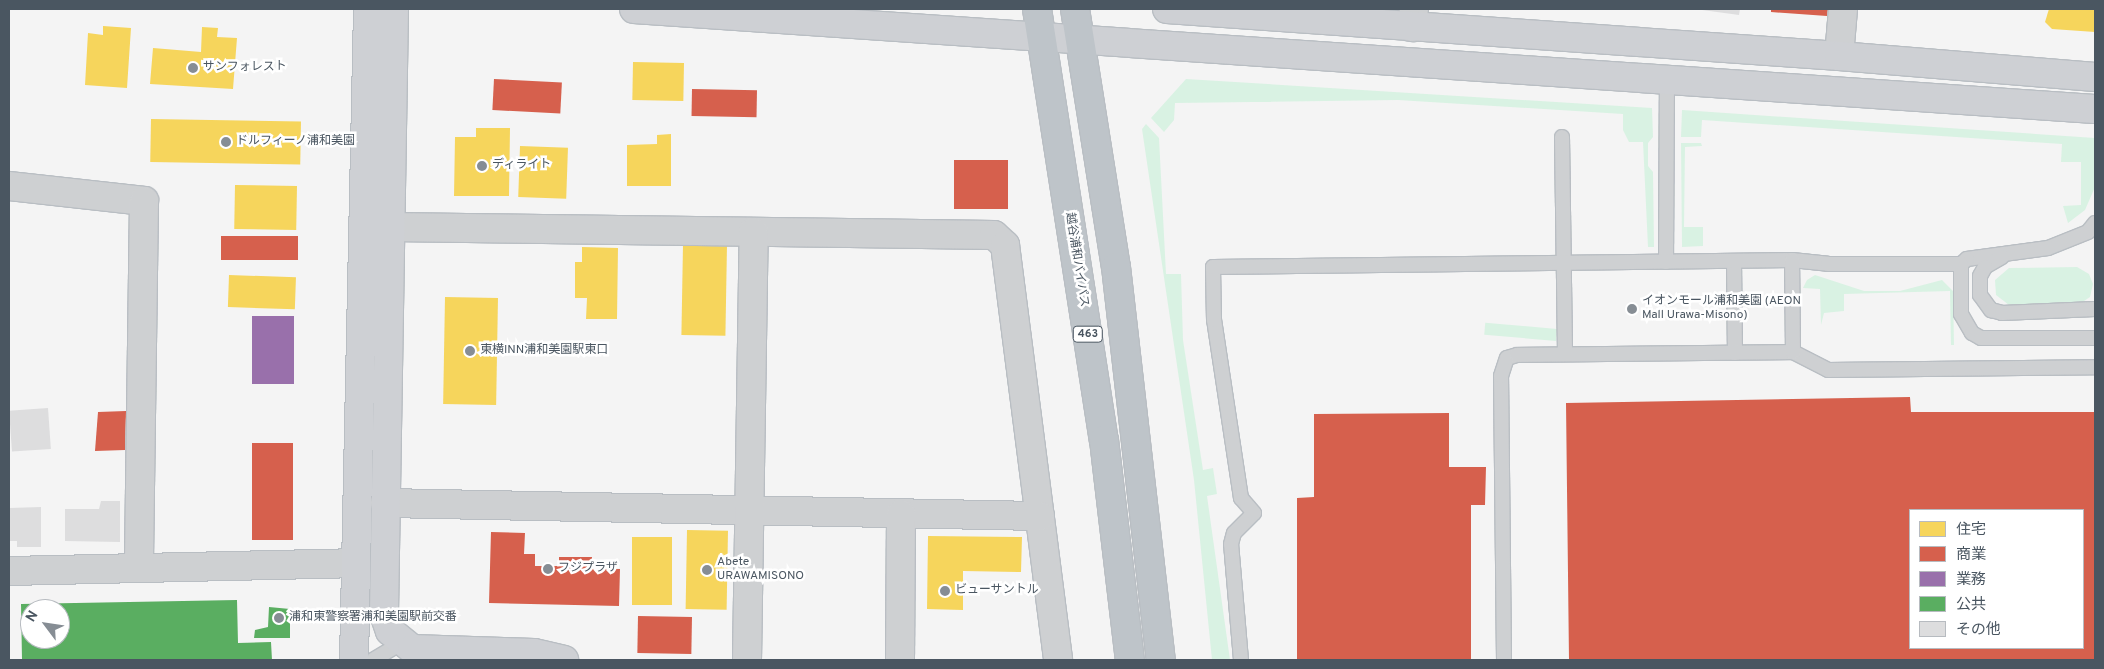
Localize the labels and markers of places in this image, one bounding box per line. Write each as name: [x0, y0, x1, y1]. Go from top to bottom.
place label: サンフォレスト: [203, 61, 287, 75]
marker: サンフォレスト: [187, 62, 199, 74]
place label: ドルフィーノ浦和美園: [236, 135, 356, 149]
marker: ドルフィーノ浦和美園: [220, 136, 232, 148]
place label: ディライト: [492, 159, 552, 173]
marker: ディライト: [476, 160, 488, 172]
place label: イオンモール浦和美園 (AEON Mall Urawa-Misono): [1642, 295, 1801, 323]
marker: イオンモール浦和美園 (AEON Mall Urawa-Misono): [1626, 303, 1638, 315]
place label: 東横INN浦和美園駅東口: [480, 344, 608, 358]
marker: 東横INN浦和美園駅東口: [464, 345, 476, 357]
place label: Abete URAWAMISONO: [717, 556, 804, 584]
place label: フジプラザ: [558, 562, 618, 576]
marker: フジプラザ: [542, 563, 554, 575]
marker: Abete URAWAMISONO: [701, 564, 713, 576]
place label: ビューサントル: [955, 584, 1039, 598]
marker: ビューサントル: [939, 585, 951, 597]
place label: 浦和東警察署浦和美園駅前交番: [289, 611, 457, 625]
marker: 浦和東警察署浦和美園駅前交番: [273, 612, 285, 624]

